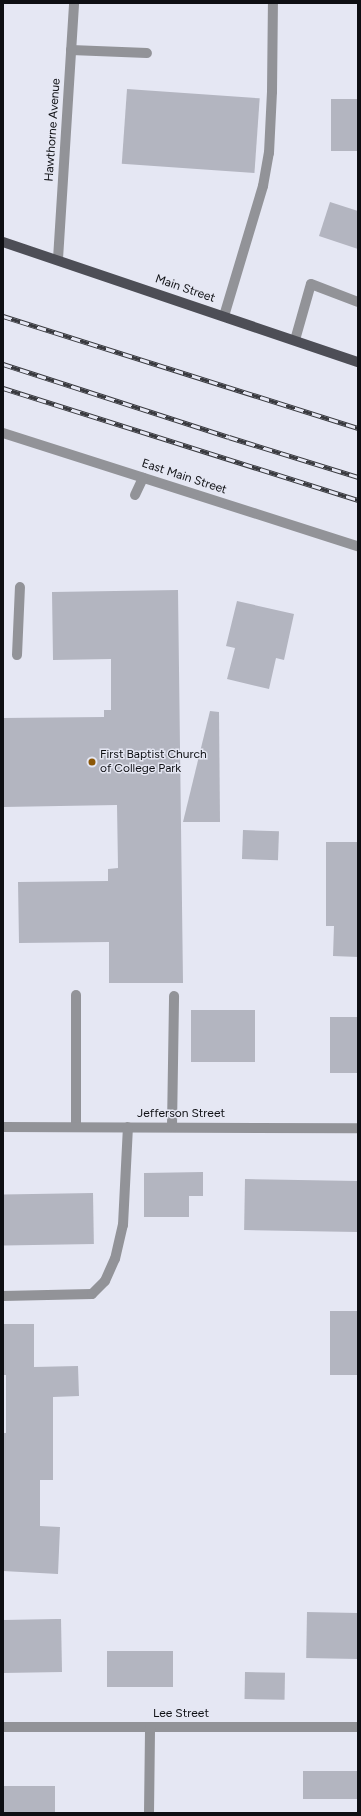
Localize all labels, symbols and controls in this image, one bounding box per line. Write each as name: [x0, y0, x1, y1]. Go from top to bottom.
street label: Hawthorne Avenue: [42, 78, 64, 182]
street label: Main Street: [153, 272, 217, 306]
street label: East Main Street: [140, 456, 228, 498]
place label: First Baptist Church of College Park: [100, 748, 207, 776]
marker: First Baptist Church of College Park: [87, 757, 97, 767]
street label: Jefferson Street: [137, 1107, 225, 1121]
street label: Lee Street: [153, 1707, 209, 1721]

